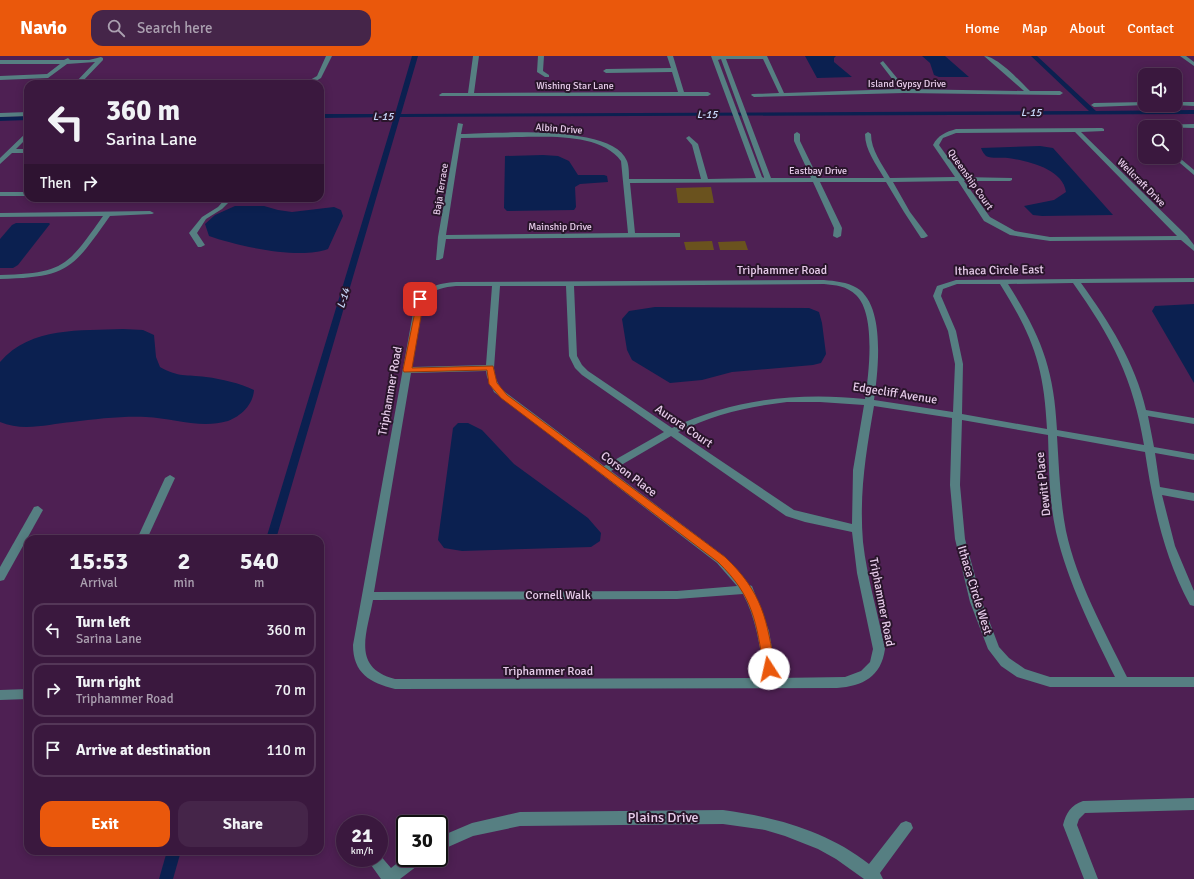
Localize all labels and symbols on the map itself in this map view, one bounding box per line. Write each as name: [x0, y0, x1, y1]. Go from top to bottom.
street label: Island Gypsy Drive: [868, 78, 946, 90]
street label: Wishing Star Lane: [536, 80, 614, 92]
water label: L-15: [1021, 106, 1042, 119]
water label: L-15: [697, 108, 718, 121]
water label: L-15: [373, 110, 394, 123]
street label: Albin Drive: [535, 121, 583, 137]
street label: Queenship Court: [945, 147, 996, 213]
street label: Wellcraft Drive: [1115, 156, 1168, 209]
street label: Baja Terrace: [431, 162, 451, 216]
street label: Eastbay Drive: [789, 165, 847, 177]
street label: Mainship Drive: [528, 221, 592, 233]
street label: Ithaca Circle East: [954, 262, 1044, 279]
street label: Triphammer Road: [737, 263, 827, 278]
pin: [403, 282, 437, 316]
water label: L-14: [334, 285, 353, 310]
street label: Triphammer Road: [375, 345, 406, 437]
street label: Edgecliff Avenue: [852, 379, 938, 408]
street label: Aurora Court: [652, 402, 715, 451]
street label: Corson Place: [598, 448, 660, 500]
street label: Dewitt Place: [1033, 451, 1054, 517]
street label: Ithaca Circle West: [954, 544, 995, 636]
street label: Triphammer Road: [866, 556, 897, 648]
street label: Cornell Walk: [525, 588, 591, 603]
position arrow: [748, 648, 790, 690]
street label: Triphammer Road: [503, 664, 593, 679]
street label: Plains Drive: [627, 809, 699, 826]
speed limit sign: 30: [396, 815, 448, 867]

